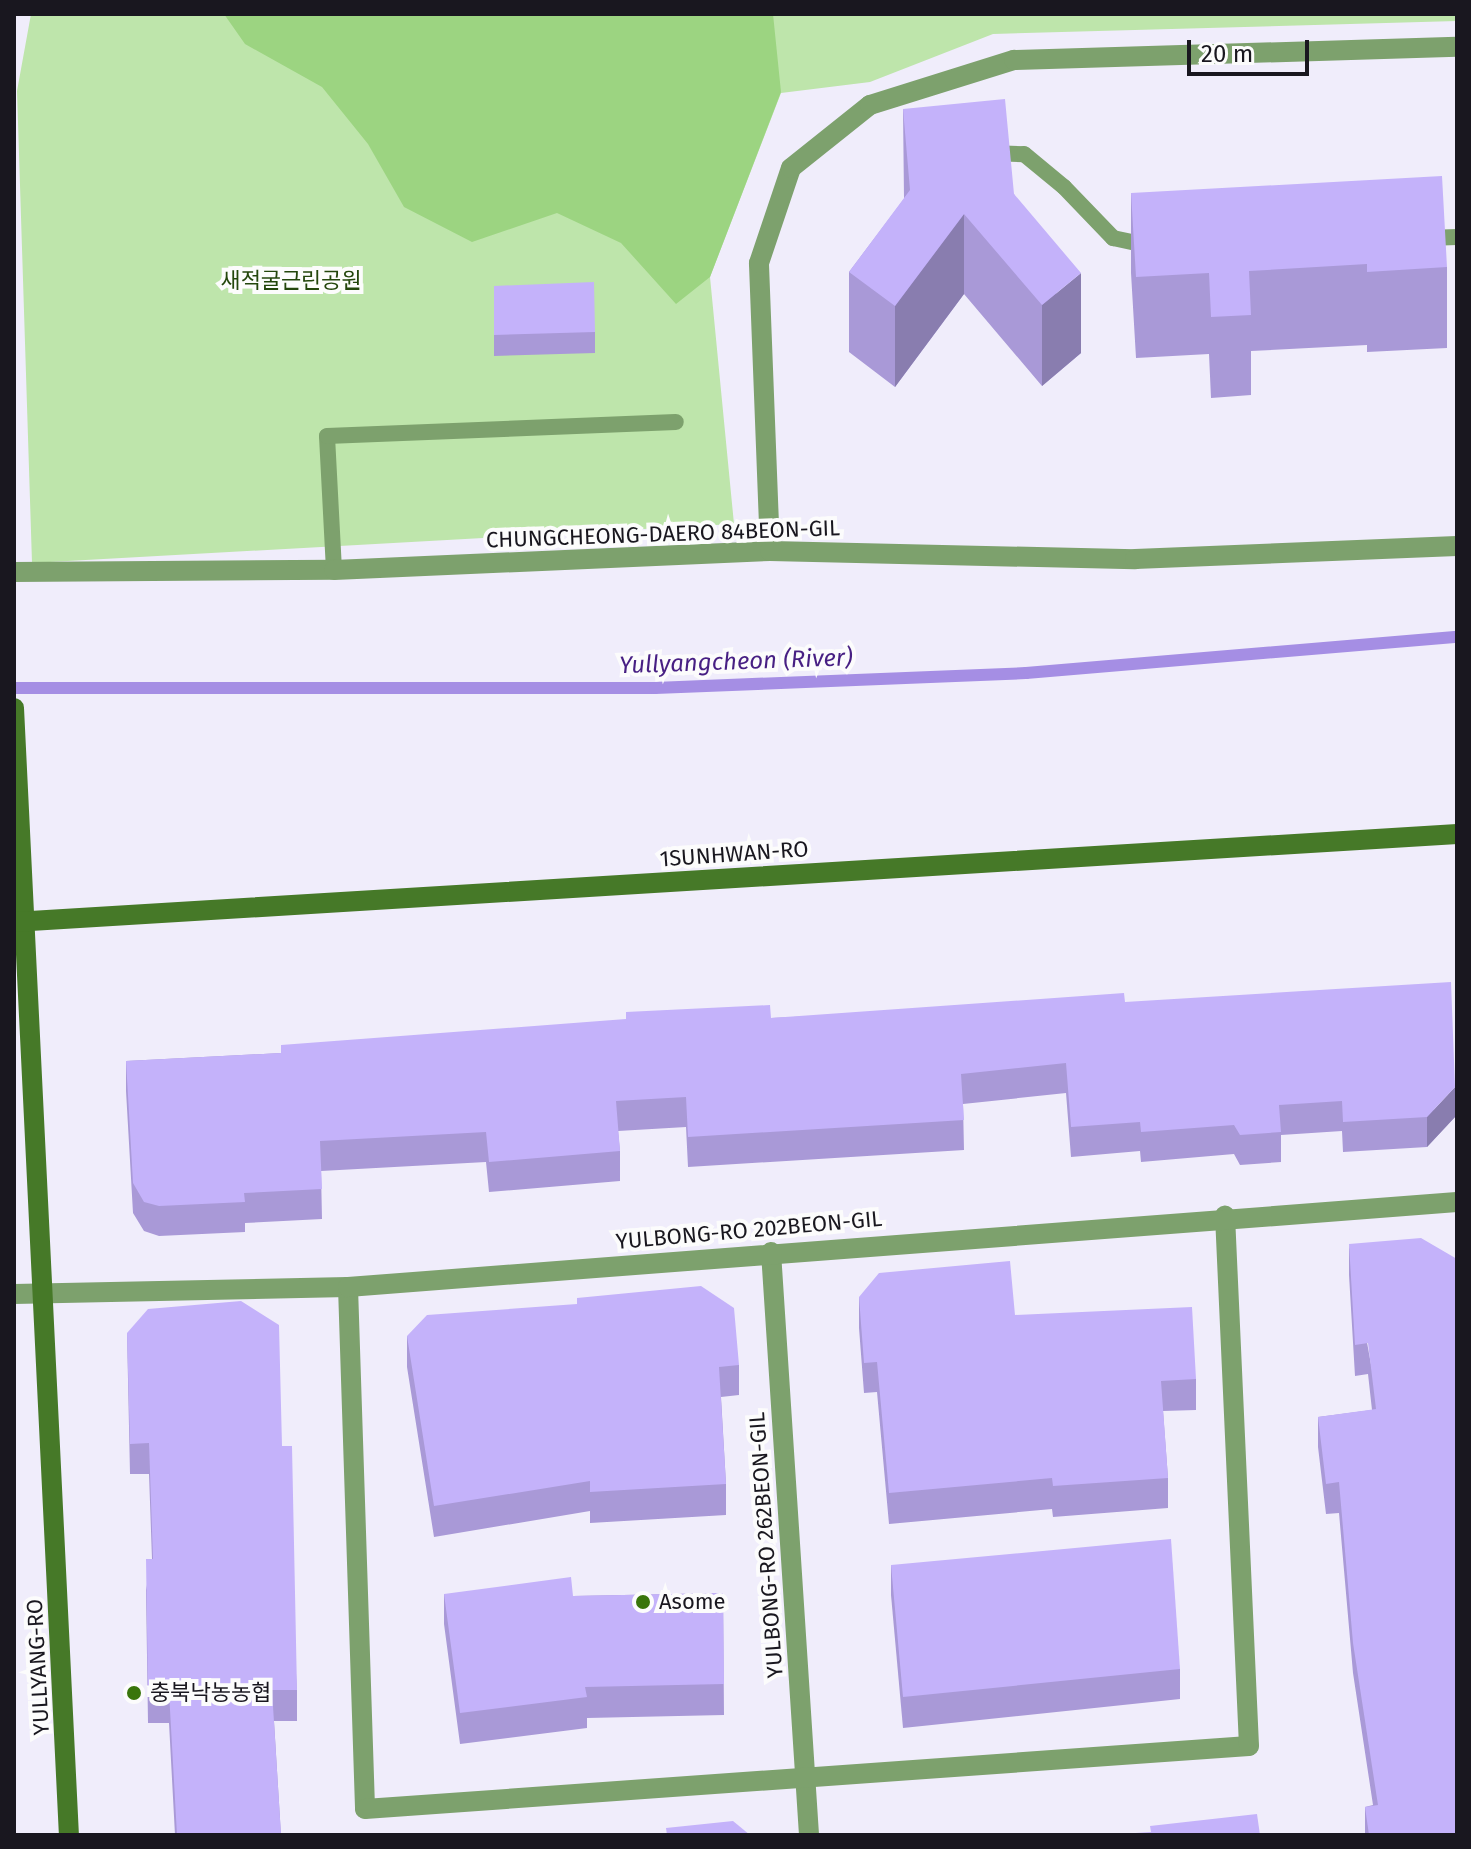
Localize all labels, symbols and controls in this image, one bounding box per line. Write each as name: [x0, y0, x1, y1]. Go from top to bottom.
scale bar: [1191, 24, 1313, 74]
text: 20 m: [1201, 40, 1253, 68]
park label: 새적굴근린공원: [220, 268, 362, 294]
street label: CHUNGCHEONG-DAERO 84BEON-GIL: [486, 515, 840, 553]
water label: Yullyangcheon (River): [619, 644, 853, 680]
street label: 1SUNHWAN-RO: [659, 836, 809, 872]
street label: YULBONG-RO 202BEON-GIL: [615, 1205, 883, 1255]
street label: YULBONG-RO 262BEON-GIL: [744, 1411, 788, 1679]
place label: Asome: [659, 1589, 726, 1615]
marker: Asome: [634, 1593, 652, 1611]
street label: YULLYANG-RO: [21, 1598, 55, 1736]
place label: 충북낙농농협: [150, 1680, 271, 1706]
marker: 충북낙농농협: [125, 1684, 143, 1702]

